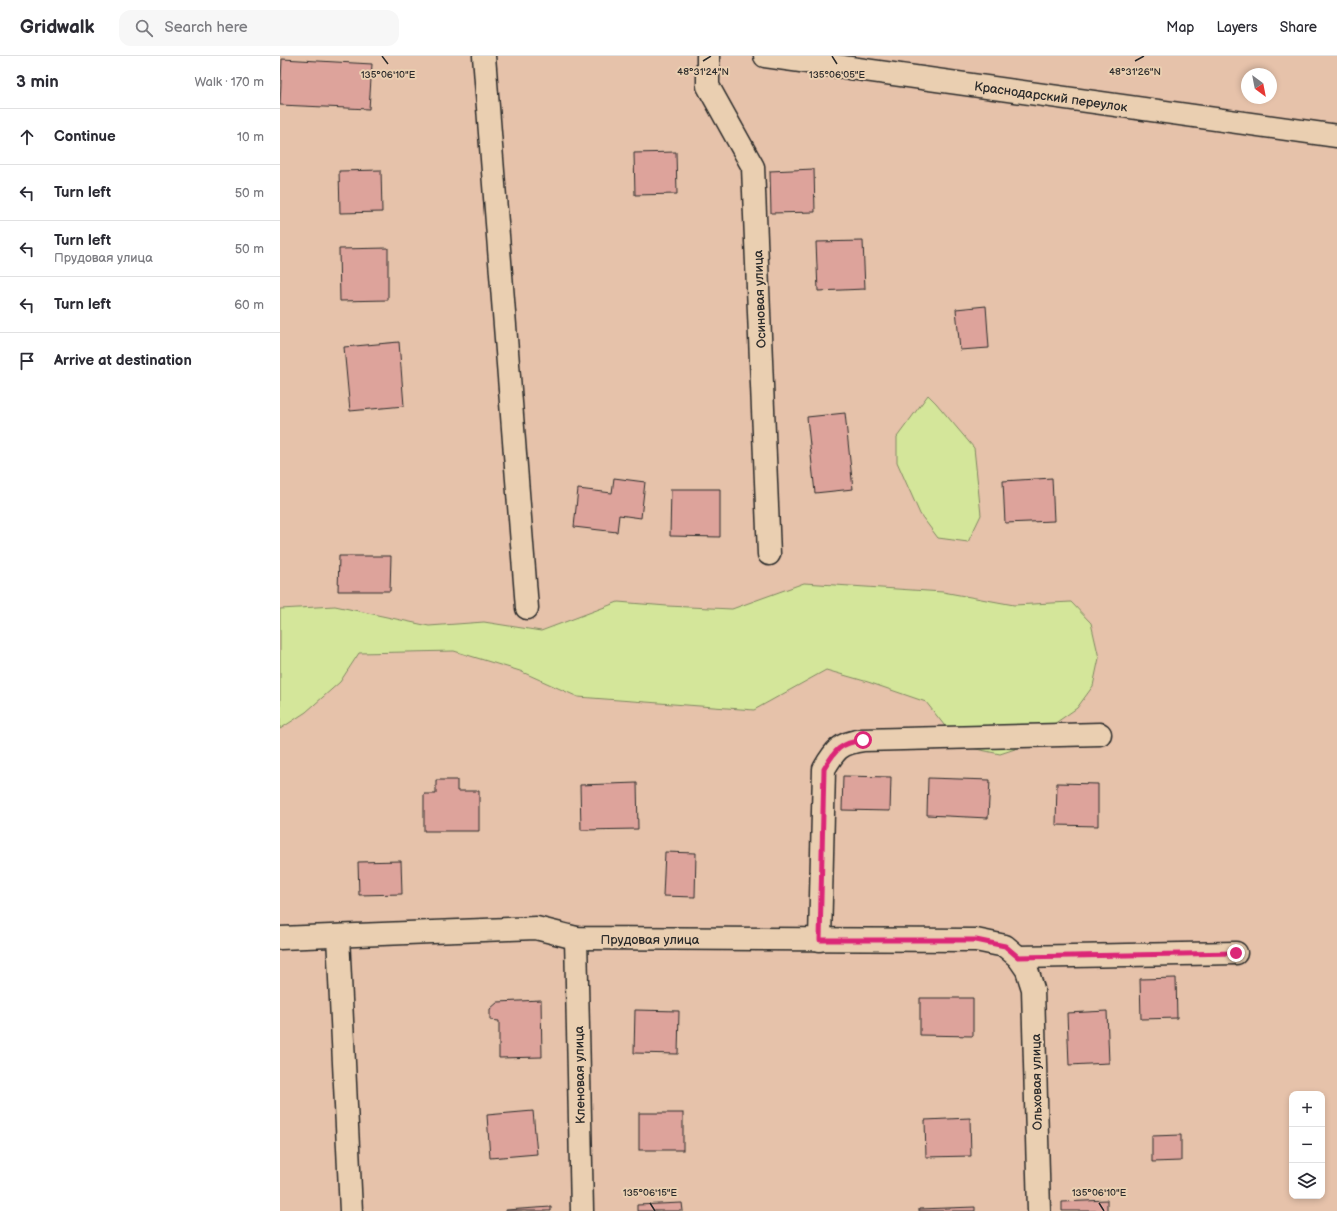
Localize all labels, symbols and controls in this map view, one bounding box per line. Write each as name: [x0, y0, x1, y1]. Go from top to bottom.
search box: [119, 10, 399, 46]
text: Gridwalk: [20, 16, 95, 39]
icon: search: [133, 17, 155, 39]
text: Search here: [165, 18, 248, 37]
text: Map: [1166, 19, 1194, 36]
text: Layers: [1216, 19, 1258, 36]
text: Share: [1280, 19, 1317, 36]
text: 48°31'24"N: [677, 66, 729, 78]
text: 48°31'26"N: [1109, 66, 1161, 78]
north arrow: [1241, 68, 1277, 104]
text: 135°06'10"E: [361, 69, 416, 81]
text: 135°06'05"E: [809, 69, 866, 81]
text: 3 min: [16, 72, 59, 92]
text: Walk · 170 m: [194, 74, 264, 90]
street label: Краснодарский переулок: [973, 78, 1128, 116]
icon: ahead: [16, 126, 38, 148]
text: Continue: [54, 127, 116, 146]
text: 10 m: [237, 129, 264, 145]
icon: left: [16, 182, 38, 204]
text: Turn left: [54, 183, 111, 202]
text: 50 m: [235, 185, 264, 201]
text: Turn left: [54, 231, 111, 250]
icon: left: [16, 238, 38, 260]
text: 50 m: [235, 241, 264, 257]
street label: Осиновая улица: [750, 249, 770, 348]
text: Прудовая улица: [54, 250, 153, 266]
icon: left: [16, 294, 38, 316]
text: Turn left: [54, 295, 111, 314]
text: 60 m: [234, 297, 264, 313]
icon: arrive: [16, 350, 38, 372]
text: Arrive at destination: [54, 351, 192, 370]
route start: [854, 731, 872, 749]
street label: Прудовая улица: [601, 932, 700, 948]
route end: [1227, 944, 1245, 962]
street label: Кленовая улица: [571, 1025, 589, 1124]
street label: Ольховая улица: [1028, 1033, 1046, 1131]
map controls: [1289, 1091, 1325, 1199]
button: +: [1289, 1091, 1325, 1127]
button: −: [1289, 1127, 1325, 1163]
button: layers: [1289, 1163, 1325, 1199]
text: 135°06'15"E: [623, 1187, 678, 1199]
text: 135°06'10"E: [1072, 1187, 1127, 1199]

